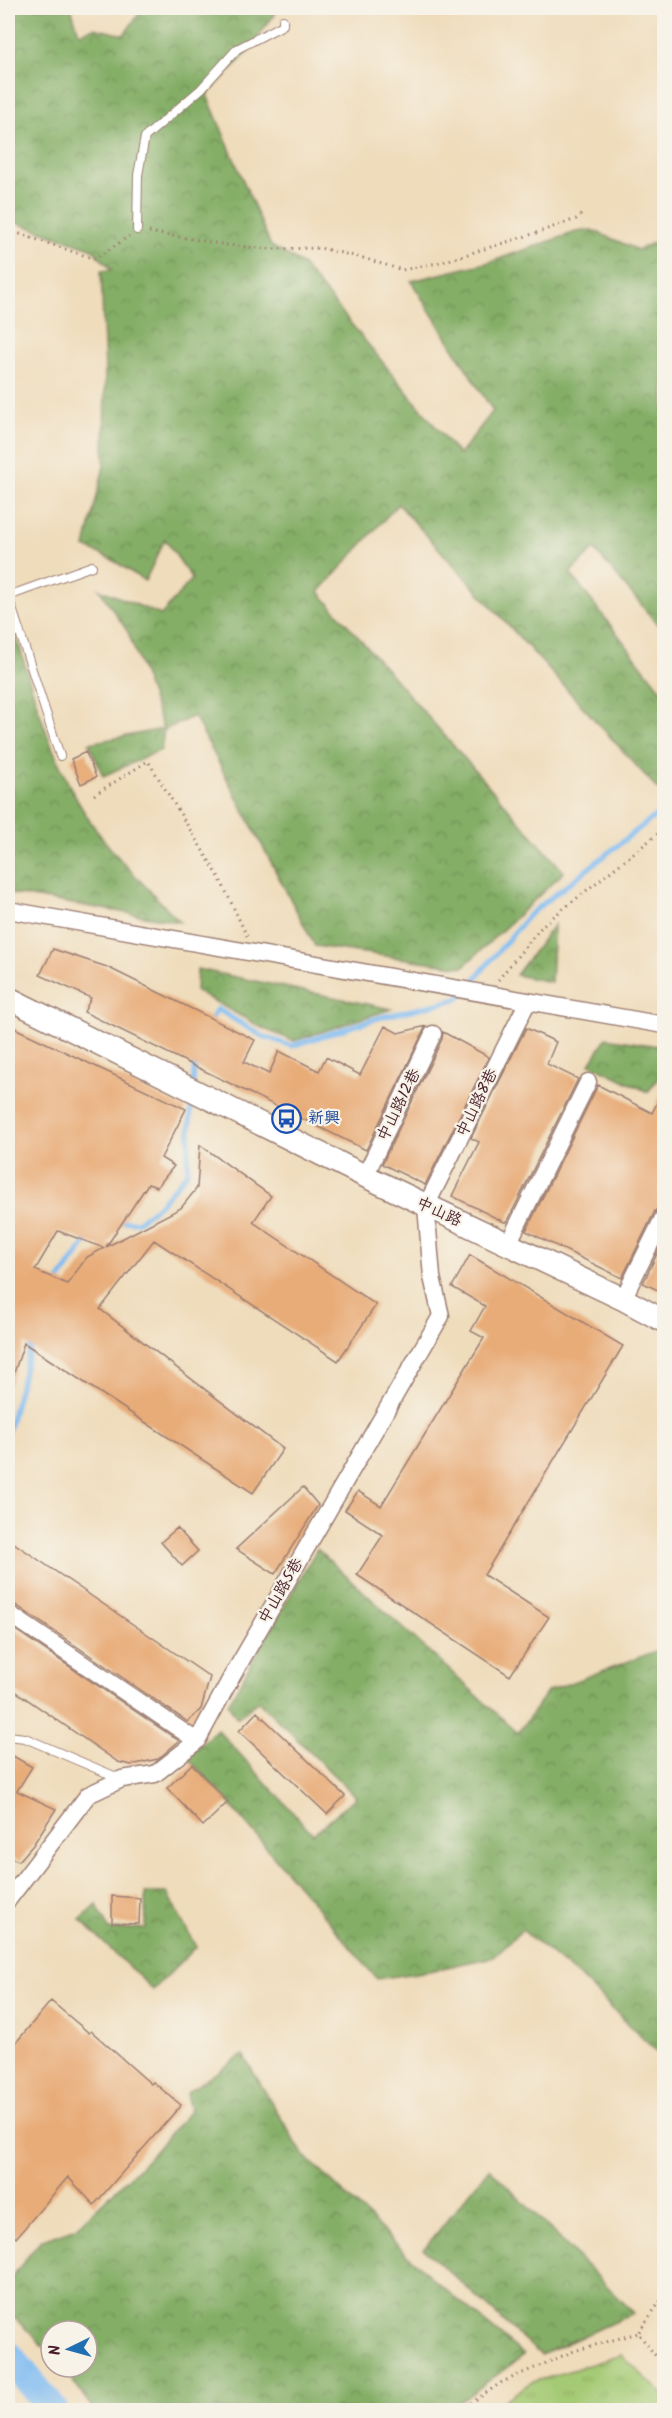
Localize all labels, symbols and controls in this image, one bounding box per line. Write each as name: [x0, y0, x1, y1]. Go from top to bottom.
street label: 中山路12巷: [371, 1064, 427, 1146]
street label: 中山路8巷: [450, 1064, 504, 1142]
bus stop icon: 新興: [271, 1102, 303, 1134]
place label: 新興: [308, 1106, 340, 1131]
street label: 中山路: [412, 1191, 466, 1233]
street label: 中山路5巷: [252, 1553, 310, 1629]
north arrow: [39, 2319, 99, 2379]
text: N: [43, 2344, 68, 2356]

